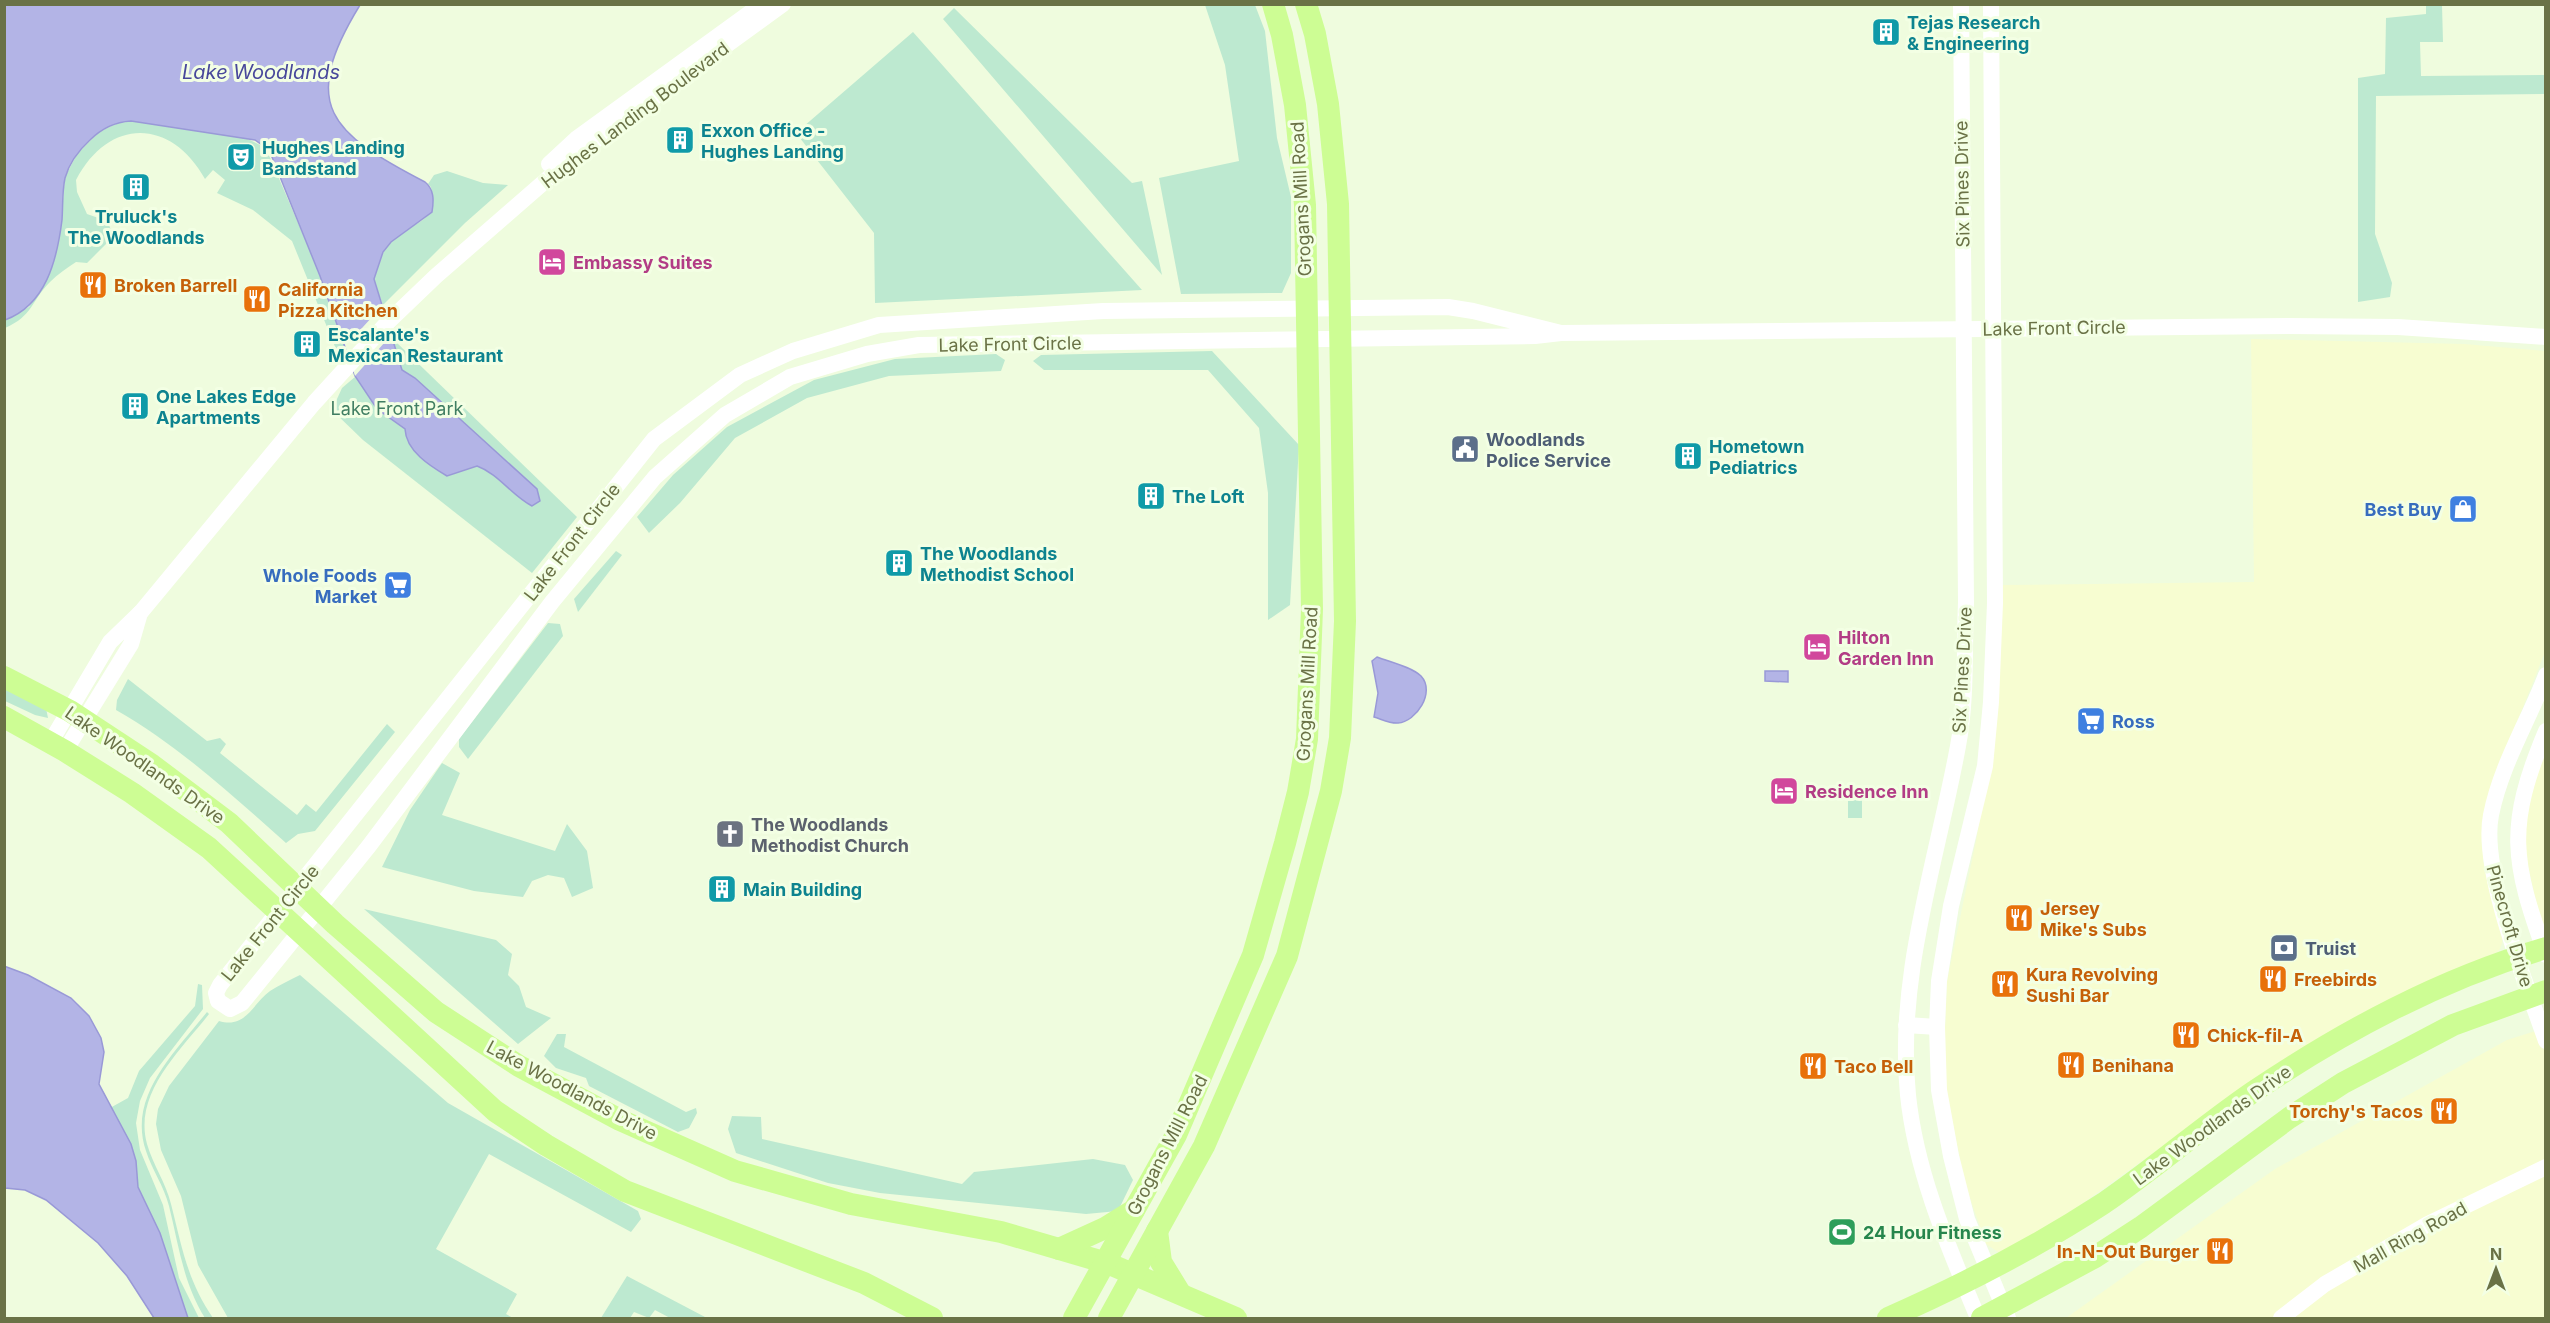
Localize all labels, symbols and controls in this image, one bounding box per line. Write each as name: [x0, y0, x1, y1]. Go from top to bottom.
place label: Tejas Research & Engineering: [1907, 12, 2040, 54]
building icon: Tejas Research & Engineering: [1870, 16, 1902, 48]
street label: Hughes Landing Boulevard: [537, 38, 733, 192]
water label: Lake Woodlands: [182, 60, 340, 84]
place label: Exxon Office - Hughes Landing: [701, 120, 844, 162]
street label: Six Pines Drive: [1950, 120, 1974, 248]
street label: Grogans Mill Road: [1286, 121, 1316, 277]
building icon: Exxon Office - Hughes Landing: [664, 124, 696, 156]
place label: Hughes Landing Bandstand: [262, 137, 405, 179]
theatre icon: Hughes Landing Bandstand: [225, 141, 257, 173]
building icon: Truluck's The Woodlands: [120, 171, 152, 203]
place label: Truluck's The Woodlands: [67, 206, 205, 248]
hotel icon: Embassy Suites: [536, 246, 568, 278]
place label: Embassy Suites: [573, 252, 713, 273]
restaurant icon: Broken Barrell: [77, 269, 109, 301]
place label: Broken Barrell: [114, 275, 237, 296]
place label: California Pizza Kitchen: [278, 279, 398, 321]
restaurant icon: California Pizza Kitchen: [241, 283, 273, 315]
street label: Lake Front Circle: [1982, 316, 2126, 340]
place label: Escalante's Mexican Restaurant: [328, 324, 504, 366]
building icon: Escalante's Mexican Restaurant: [291, 328, 323, 360]
street label: Lake Front Circle: [938, 332, 1082, 356]
place label: One Lakes Edge Apartments: [156, 386, 296, 428]
building icon: One Lakes Edge Apartments: [119, 390, 151, 422]
park label: Lake Front Park: [331, 398, 464, 419]
place label: Woodlands Police Service: [1486, 429, 1611, 471]
public building icon: Woodlands Police Service: [1449, 433, 1481, 465]
place label: Hometown Pediatrics: [1709, 436, 1804, 478]
building icon: Hometown Pediatrics: [1672, 440, 1704, 472]
street label: Lake Front Circle: [520, 479, 624, 605]
building icon: The Loft: [1135, 480, 1167, 512]
place label: The Loft: [1172, 486, 1245, 507]
shop icon: Best Buy: [2447, 493, 2479, 525]
place label: Best Buy: [2364, 499, 2442, 520]
place label: The Woodlands Methodist School: [920, 543, 1074, 585]
building icon: The Woodlands Methodist School: [883, 547, 915, 579]
place label: Whole Foods Market: [263, 565, 377, 607]
supermarket icon: Whole Foods Market: [382, 569, 414, 601]
street label: Grogans Mill Road: [1292, 606, 1322, 762]
street label: Six Pines Drive: [1948, 606, 1976, 734]
place label: Hilton Garden Inn: [1838, 627, 1934, 669]
hotel icon: Hilton Garden Inn: [1801, 631, 1833, 663]
street label: Lake Woodlands Drive: [61, 702, 229, 828]
supermarket icon: Ross: [2075, 705, 2107, 737]
place label: Ross: [2112, 711, 2155, 732]
hotel icon: Residence Inn: [1768, 775, 1800, 807]
place label: Residence Inn: [1805, 781, 1929, 802]
place label: The Woodlands Methodist Church: [751, 814, 909, 856]
church icon: The Woodlands Methodist Church: [714, 818, 746, 850]
street label: Lake Front Circle: [217, 861, 323, 985]
street label: Pinecroft Drive: [2483, 862, 2537, 990]
building icon: Main Building: [706, 873, 738, 905]
place label: Main Building: [743, 879, 862, 900]
place label: Jersey Mike's Subs: [2040, 898, 2147, 940]
restaurant icon: Jersey Mike's Subs: [2003, 902, 2035, 934]
bank icon: Truist: [2268, 932, 2300, 964]
place label: Truist: [2305, 938, 2356, 959]
restaurant icon: Freebirds: [2257, 963, 2289, 995]
place label: Kura Revolving Sushi Bar: [2026, 964, 2158, 1006]
restaurant icon: Kura Revolving Sushi Bar: [1989, 968, 2021, 1000]
place label: Freebirds: [2294, 969, 2377, 990]
restaurant icon: Chick-fil-A: [2170, 1019, 2202, 1051]
place label: Chick-fil-A: [2207, 1025, 2303, 1046]
street label: Lake Woodlands Drive: [483, 1036, 661, 1144]
restaurant icon: Benihana: [2055, 1049, 2087, 1081]
restaurant icon: Taco Bell: [1797, 1050, 1829, 1082]
place label: Benihana: [2092, 1055, 2174, 1076]
place label: Taco Bell: [1834, 1056, 1913, 1077]
street label: Lake Woodlands Drive: [2129, 1061, 2295, 1189]
street label: Grogans Mill Road: [1122, 1071, 1212, 1219]
restaurant icon: Torchy's Tacos: [2428, 1095, 2460, 1127]
place label: Torchy's Tacos: [2289, 1101, 2423, 1122]
street label: Mall Ring Road: [2350, 1197, 2470, 1277]
sports icon: 24 Hour Fitness: [1826, 1216, 1858, 1248]
place label: 24 Hour Fitness: [1863, 1222, 2002, 1243]
restaurant icon: In-N-Out Burger: [2204, 1235, 2236, 1267]
north arrow: [2466, 1239, 2526, 1299]
place label: In-N-Out Burger: [2057, 1241, 2199, 1262]
text: N: [2490, 1244, 2502, 1264]

